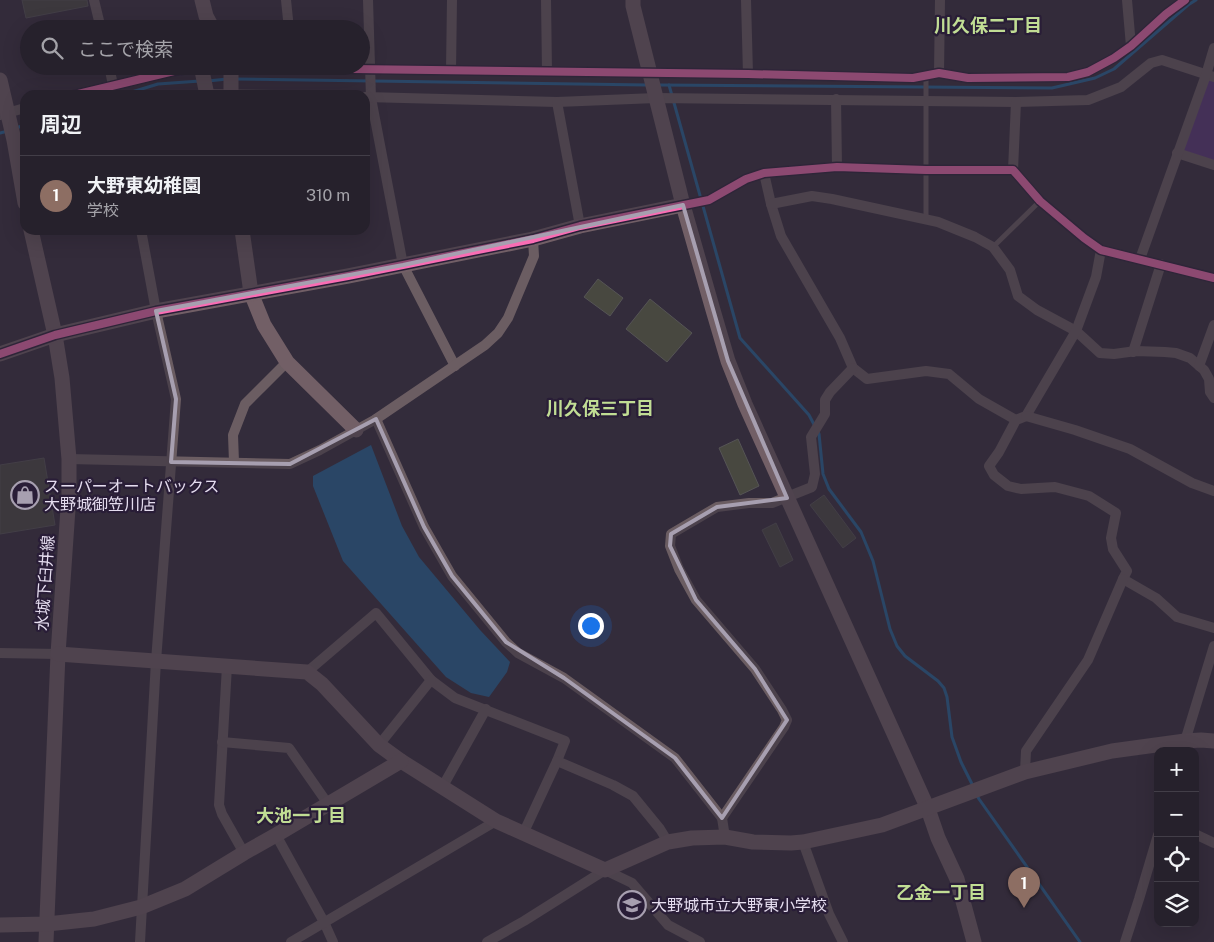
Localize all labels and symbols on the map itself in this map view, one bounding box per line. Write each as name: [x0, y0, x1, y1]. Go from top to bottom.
district label: 川久保二丁目: [934, 15, 1042, 36]
district label: 川久保三丁目: [546, 398, 654, 419]
place label: スーパーオートバックス 大野城御笠川店: [44, 477, 219, 514]
shop icon: スーパーオートバックス 大野城御笠川店: [10, 480, 40, 510]
street label: 水城下臼井線: [32, 534, 58, 632]
your location: [578, 613, 604, 639]
district label: 大池一丁目: [256, 805, 346, 826]
pin: 1: [1008, 867, 1040, 908]
district label: 乙金一丁目: [896, 882, 986, 903]
school or university icon: 大野城市立大野東小学校: [617, 890, 647, 920]
place label: 大野城市立大野東小学校: [651, 896, 827, 915]

